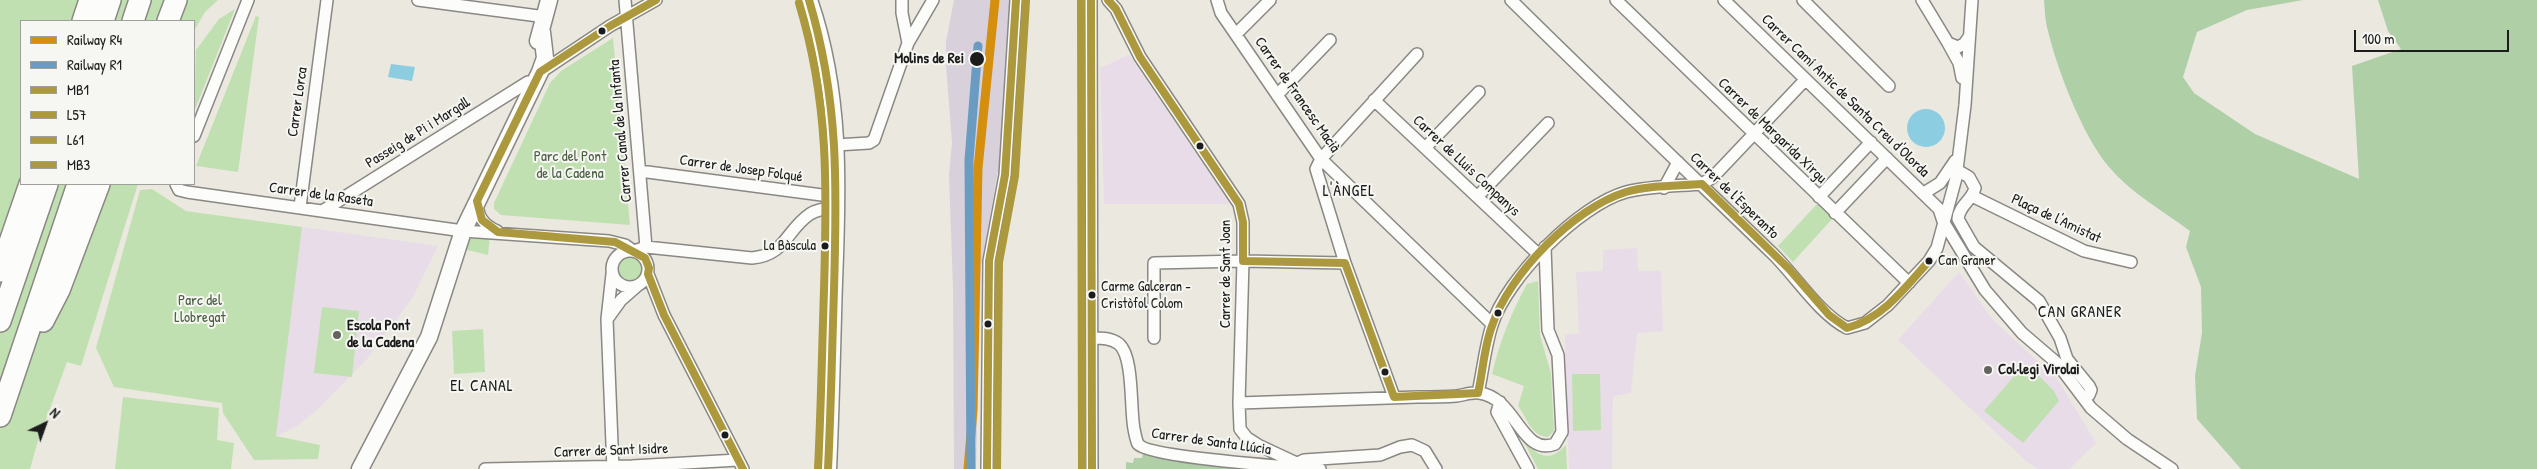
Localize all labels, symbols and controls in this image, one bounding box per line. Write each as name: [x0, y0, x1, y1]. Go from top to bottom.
street label: Carrer Camí Antic de Santa Creu d'Olorda: [1757, 11, 1933, 181]
legend: [20, 20, 195, 185]
scale bar: [2357, 20, 2512, 52]
unlabelled marker: [597, 26, 607, 36]
text: 100 m: [2362, 28, 2395, 49]
text: Railway R4: [67, 29, 122, 50]
street label: Carrer de Francesc Macià: [1250, 34, 1344, 156]
place label: Molins de Rei: [894, 50, 964, 68]
marker: Molins de Rei: [968, 50, 986, 68]
text: Railway R1: [67, 54, 122, 75]
street label: Carrer Canal de la Infanta: [606, 59, 636, 203]
street label: Carrer Lorca: [284, 66, 312, 138]
street label: Carrer de Margarida Xirgu: [1714, 74, 1830, 188]
text: MB1: [67, 79, 89, 100]
street label: Passeig de Pi i Margall: [362, 94, 474, 172]
text: L57: [67, 104, 86, 125]
street label: Carrer de Lluis Companys: [1409, 112, 1523, 220]
text: L61: [67, 129, 84, 150]
unlabelled marker: [1195, 141, 1205, 151]
park label: Parc del Pont de la Cadena: [534, 148, 606, 183]
street label: Carrer de l'Esperanto: [1686, 149, 1782, 243]
street label: Carrer de Josep Folqué: [678, 151, 804, 187]
text: MB3: [67, 154, 90, 175]
street label: Carrer de la Raseta: [268, 179, 374, 211]
district label: L'ÀNGEL: [1322, 182, 1376, 202]
street label: Plaça de l'Amistat: [2008, 190, 2104, 248]
street label: Carrer de Sant Joan: [1217, 220, 1235, 328]
place label: La Bàscula: [764, 238, 816, 254]
marker: La Bàscula: [820, 241, 830, 251]
place label: Can Graner: [1938, 253, 1996, 269]
marker: Can Graner: [1924, 256, 1934, 266]
place label: Carme Galceran - Cristòfol Colom: [1101, 279, 1191, 312]
marker: Carme Galceran - Cristòfol Colom: [1087, 290, 1097, 300]
park label: Parc del Llobregat: [174, 292, 226, 327]
district label: CAN GRANER: [2037, 303, 2123, 323]
unlabelled marker: [1493, 308, 1503, 318]
place label: Escola Pont de la Cadena: [347, 317, 414, 352]
unlabelled marker: [983, 319, 993, 329]
marker: Escola Pont de la Cadena: [331, 329, 343, 341]
place label: Col·legi Virolai: [1998, 361, 2080, 379]
marker: Col·legi Virolai: [1982, 364, 1994, 376]
unlabelled marker: [1380, 367, 1390, 377]
district label: EL CANAL: [449, 377, 515, 397]
north arrow: [20, 399, 70, 449]
text: N: [46, 403, 64, 422]
street label: Carrer de Santa Llúcia: [1150, 425, 1272, 459]
unlabelled marker: [720, 430, 730, 440]
street label: Carrer de Sant Isidre: [553, 440, 669, 462]

